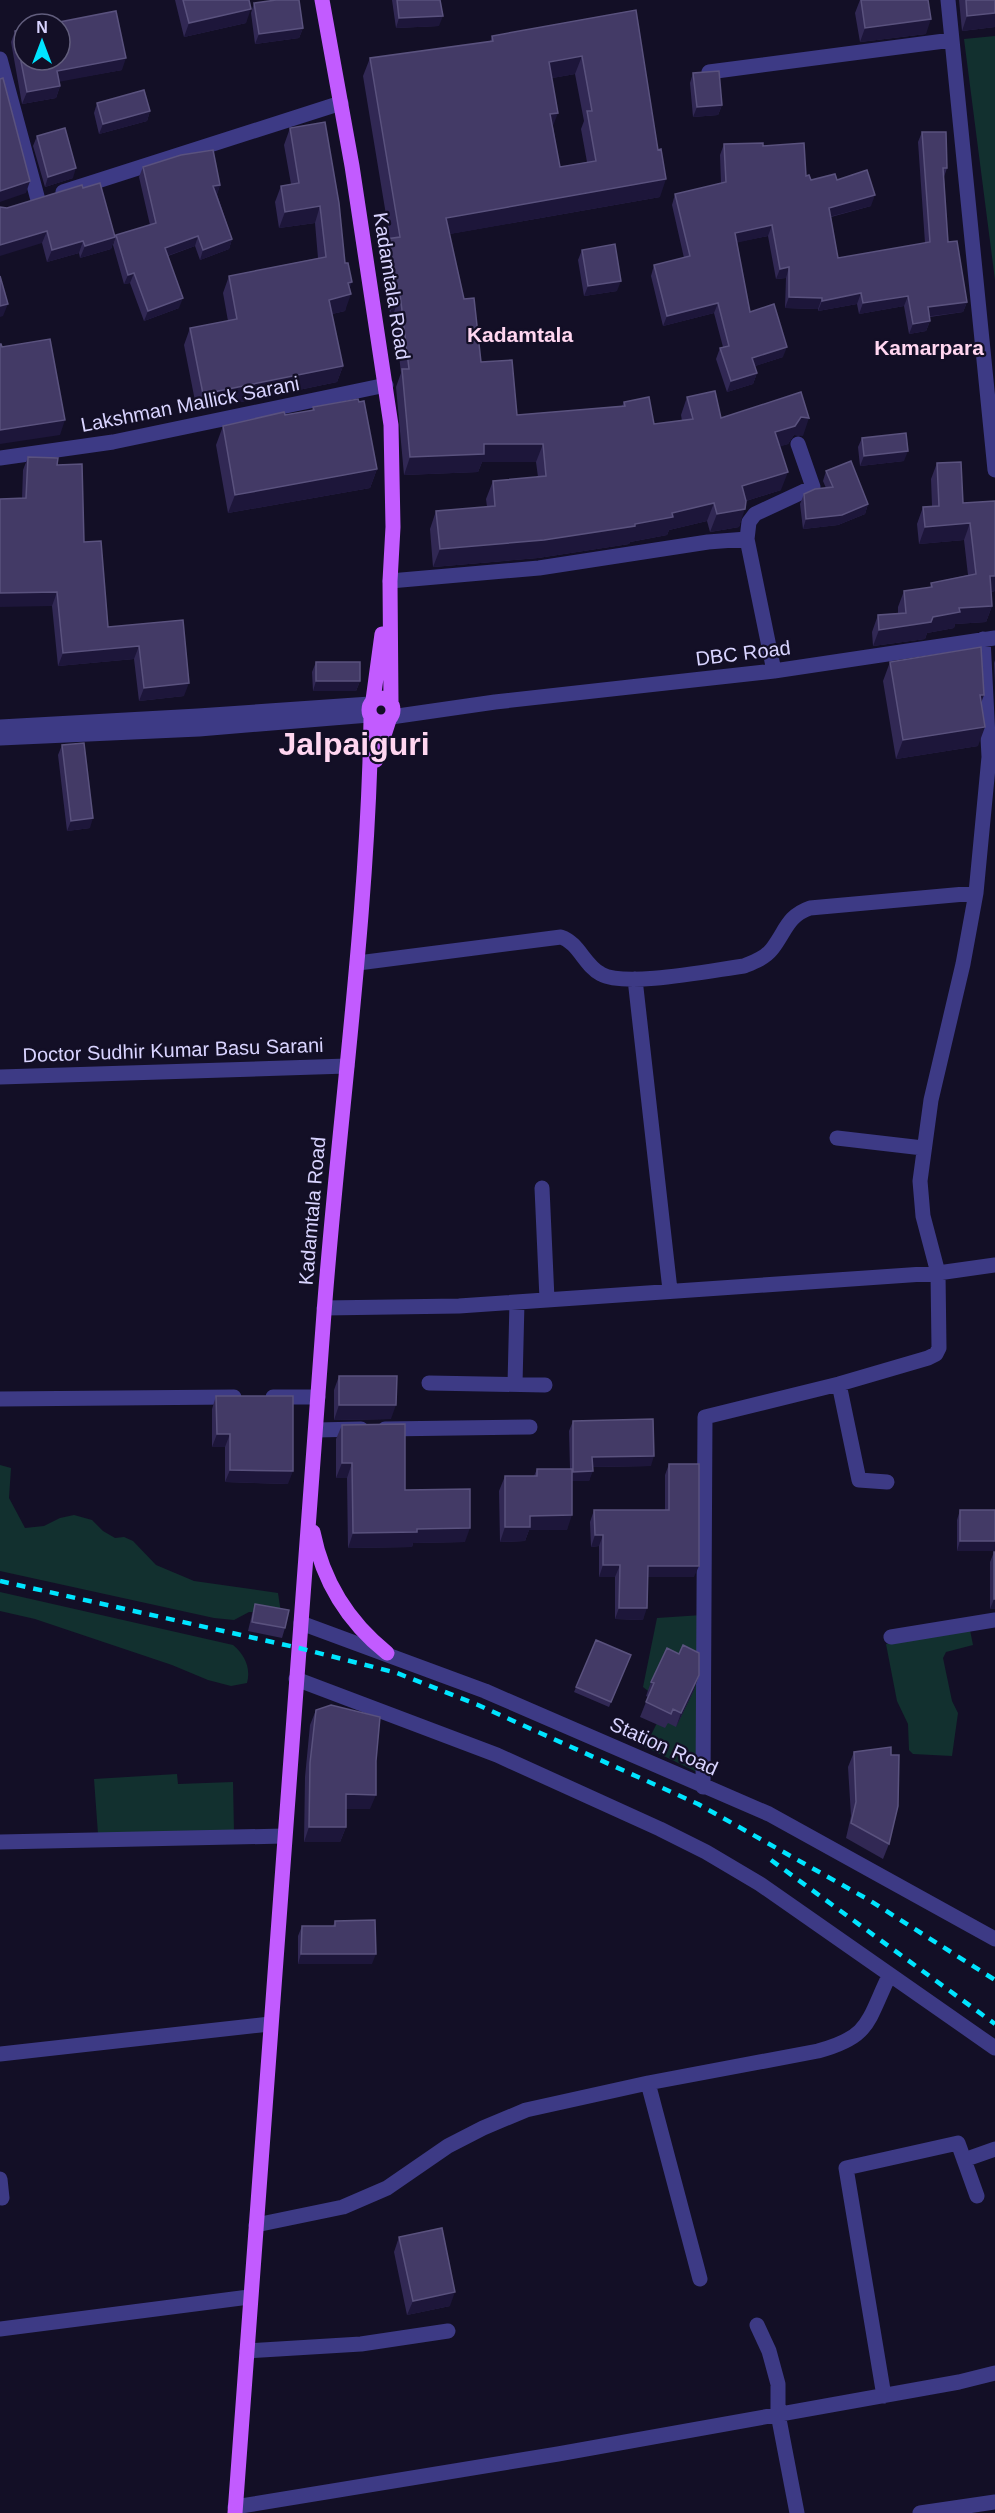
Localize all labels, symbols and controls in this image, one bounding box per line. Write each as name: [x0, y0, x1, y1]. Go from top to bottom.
north arrow: [12, 12, 72, 72]
text: N: [36, 19, 48, 36]
street label: Kadamtala Road: [369, 211, 415, 361]
district label: Kadamtala: [467, 323, 573, 346]
district label: Kamarpara: [874, 336, 984, 359]
street label: Lakshman Mallick Sarani: [79, 372, 301, 436]
street label: DBC Road: [694, 636, 792, 670]
district label: Jalpaiguri: [278, 726, 430, 762]
street label: Doctor Sudhir Kumar Basu Sarani: [22, 1034, 324, 1066]
street label: Kadamtala Road: [295, 1136, 329, 1286]
street label: Station Road: [607, 1712, 721, 1780]

